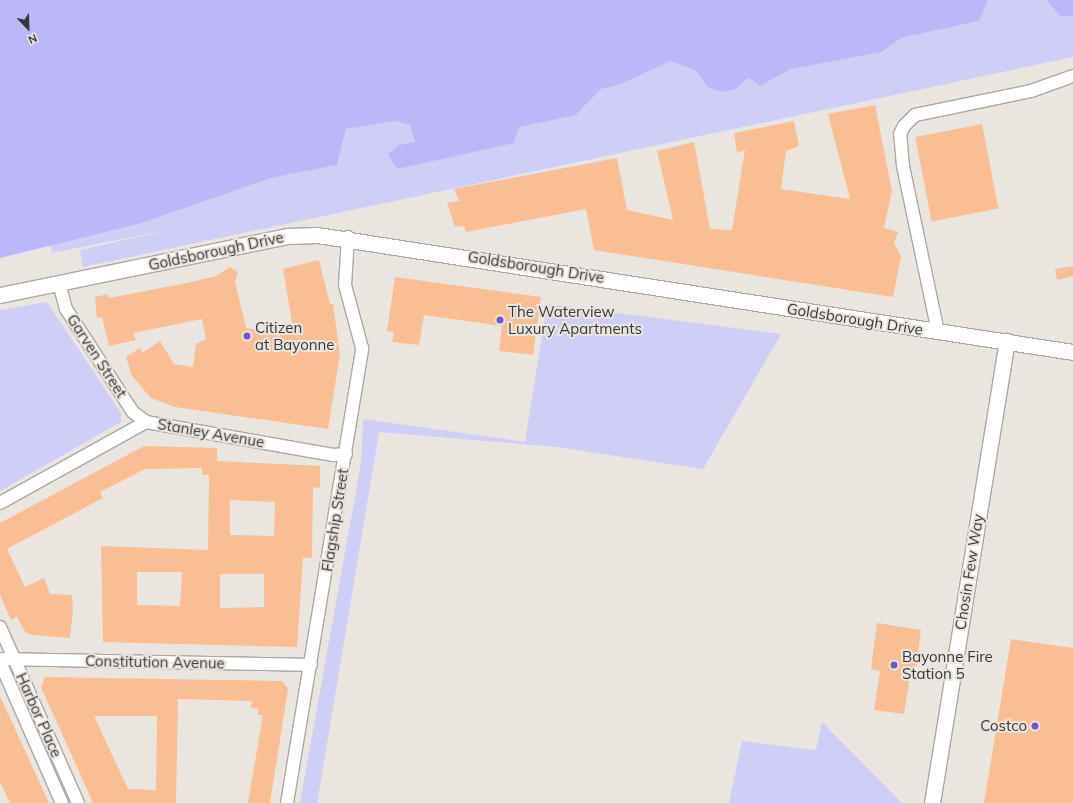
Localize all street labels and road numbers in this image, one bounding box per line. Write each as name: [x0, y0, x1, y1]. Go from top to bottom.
street label: Goldsborough Drive: [147, 228, 285, 274]
street label: Goldsborough Drive: [467, 247, 605, 287]
street label: Goldsborough Drive: [786, 299, 924, 339]
street label: Garven Street: [63, 311, 131, 401]
street label: Stanley Avenue: [156, 415, 266, 451]
street label: Flagship Street: [318, 467, 352, 573]
street label: Chosin Few Way: [951, 513, 987, 631]
street label: Constitution Avenue: [85, 652, 225, 672]
street label: Harbor Place: [12, 670, 66, 760]

